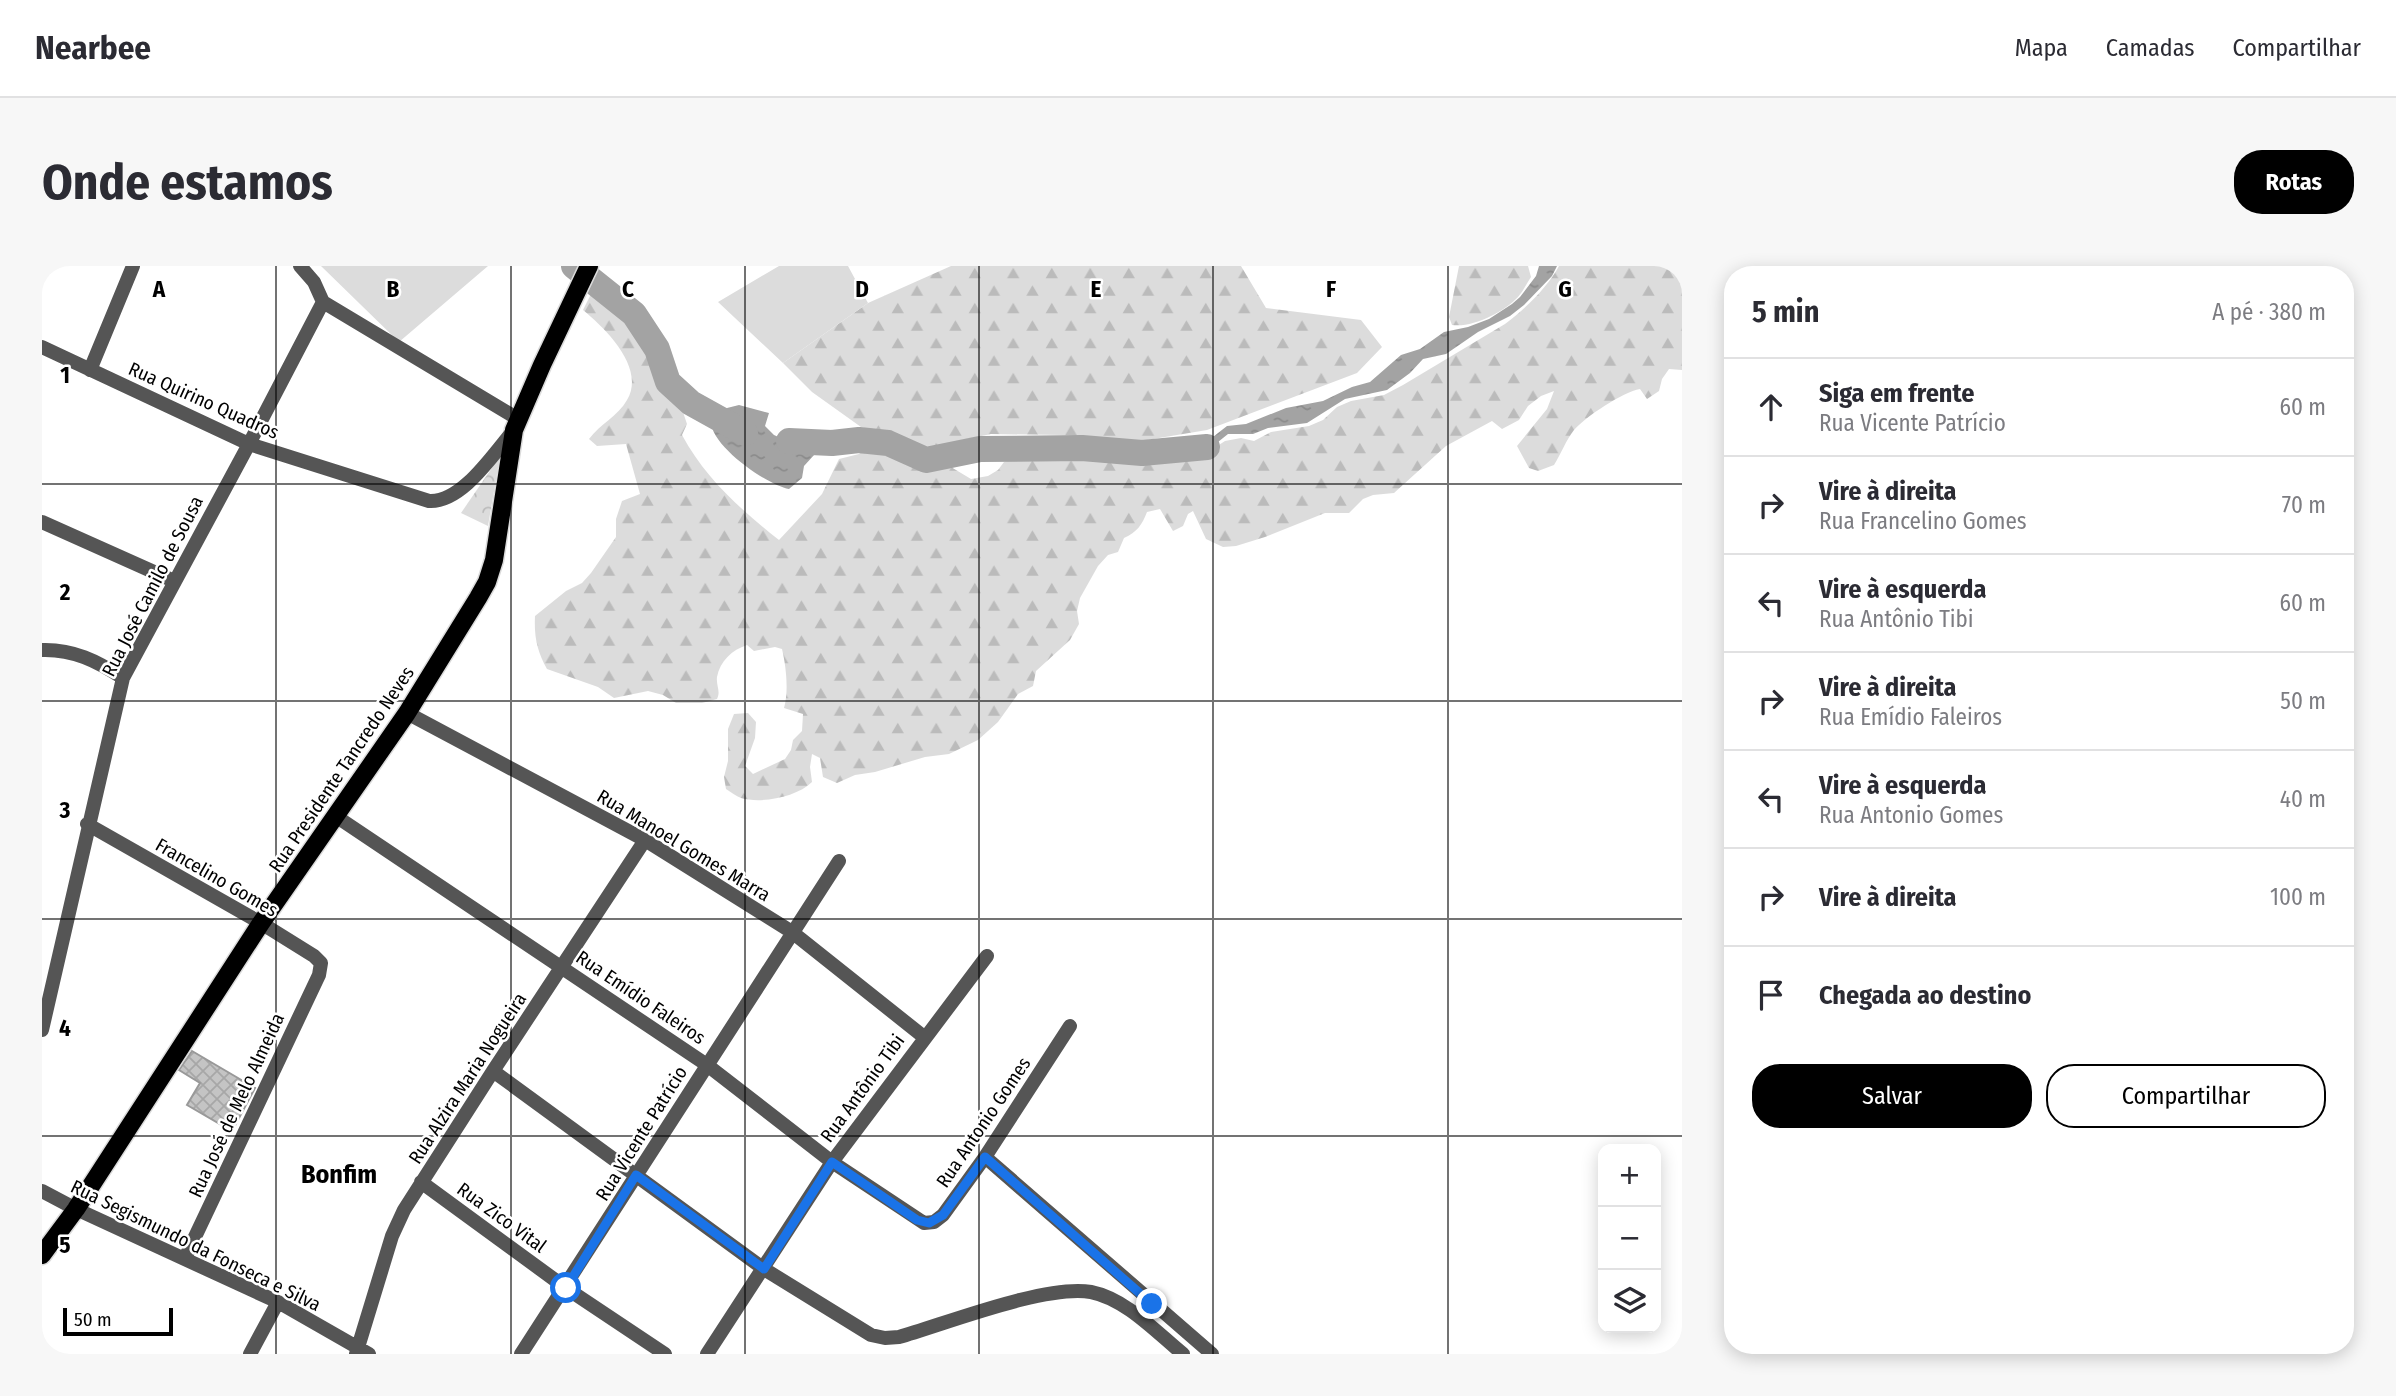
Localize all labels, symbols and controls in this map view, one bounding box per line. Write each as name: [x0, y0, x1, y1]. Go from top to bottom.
text: Nearbee: [35, 28, 151, 68]
text: Mapa: [2015, 34, 2068, 62]
text: Camadas: [2106, 34, 2195, 62]
text: Compartilhar: [2233, 34, 2361, 62]
button: Rotas: [2234, 150, 2354, 214]
text: Onde estamos: [42, 153, 333, 212]
text: A: [152, 275, 166, 303]
text: B: [387, 275, 400, 303]
text: C: [622, 275, 634, 303]
text: D: [855, 275, 869, 303]
text: E: [1091, 275, 1102, 303]
text: F: [1326, 275, 1336, 303]
text: G: [1558, 275, 1572, 303]
text: 5 min: [1752, 294, 1819, 330]
text: A pé · 380 m: [2212, 298, 2326, 326]
street label: Rua Quirino Quadros: [125, 357, 283, 444]
text: 1: [60, 361, 70, 389]
text: Siga em frente: [1819, 378, 1974, 409]
icon: ahead: [1752, 388, 1790, 426]
text: 60 m: [2280, 393, 2326, 421]
text: Rua Vicente Patrício: [1819, 409, 2006, 437]
text: Vire à direita: [1819, 476, 1957, 507]
icon: right: [1752, 486, 1790, 524]
text: 70 m: [2282, 491, 2326, 519]
street label: Rua José Camilo de Sousa: [97, 492, 208, 680]
text: Rua Francelino Gomes: [1819, 507, 2027, 535]
text: Vire à esquerda: [1819, 574, 1986, 605]
text: 2: [59, 578, 71, 606]
icon: left: [1752, 584, 1790, 622]
text: 60 m: [2280, 589, 2326, 617]
text: Rua Antônio Tibi: [1819, 605, 1974, 633]
street label: Rua Presidente Tancredo Neves: [264, 662, 419, 877]
text: Vire à direita: [1819, 672, 1957, 703]
icon: right: [1752, 682, 1790, 720]
text: 50 m: [2280, 687, 2326, 715]
text: Rua Emídio Faleiros: [1819, 703, 2002, 731]
text: Vire à esquerda: [1819, 770, 1986, 801]
icon: left: [1752, 780, 1790, 818]
street label: Rua Manoel Gomes Marra: [593, 785, 775, 906]
text: 40 m: [2280, 785, 2326, 813]
text: 3: [59, 796, 71, 824]
text: Rua Antonio Gomes: [1819, 801, 2003, 829]
street label: Francelino Gomes: [151, 833, 282, 922]
icon: right: [1752, 878, 1790, 916]
text: Vire à direita: [1819, 882, 1957, 913]
text: 100 m: [2270, 883, 2326, 911]
street label: Rua Emídio Faleiros: [572, 946, 710, 1049]
icon: arrive: [1752, 976, 1790, 1014]
text: Chegada ao destino: [1819, 980, 2031, 1011]
street label: Rua Alzira Maria Nogueira: [404, 989, 531, 1168]
street label: Rua José de Melo Almeida: [184, 1009, 289, 1201]
text: 4: [59, 1014, 71, 1042]
street label: Rua Antônio Tibi: [816, 1030, 909, 1147]
street label: Rua Antonio Gomes: [931, 1053, 1036, 1192]
street label: Rua Vicente Patrício: [591, 1062, 692, 1205]
button: Salvar: [1752, 1064, 2032, 1128]
button: Compartilhar: [2046, 1064, 2326, 1128]
map controls: [1598, 1144, 1661, 1333]
button: +: [1598, 1144, 1661, 1207]
district label: Bonfim: [301, 1159, 377, 1190]
street label: Rua Segismundo da Fonseca e Silva: [67, 1175, 324, 1316]
street label: Rua Zico Vital: [453, 1177, 551, 1257]
button: −: [1598, 1207, 1661, 1270]
text: 5: [59, 1231, 71, 1259]
button: layers: [1598, 1270, 1661, 1333]
route start: [550, 1272, 581, 1303]
route end: [1136, 1288, 1167, 1319]
scale bar: [63, 1305, 173, 1337]
text: 50 m: [74, 1308, 112, 1331]

